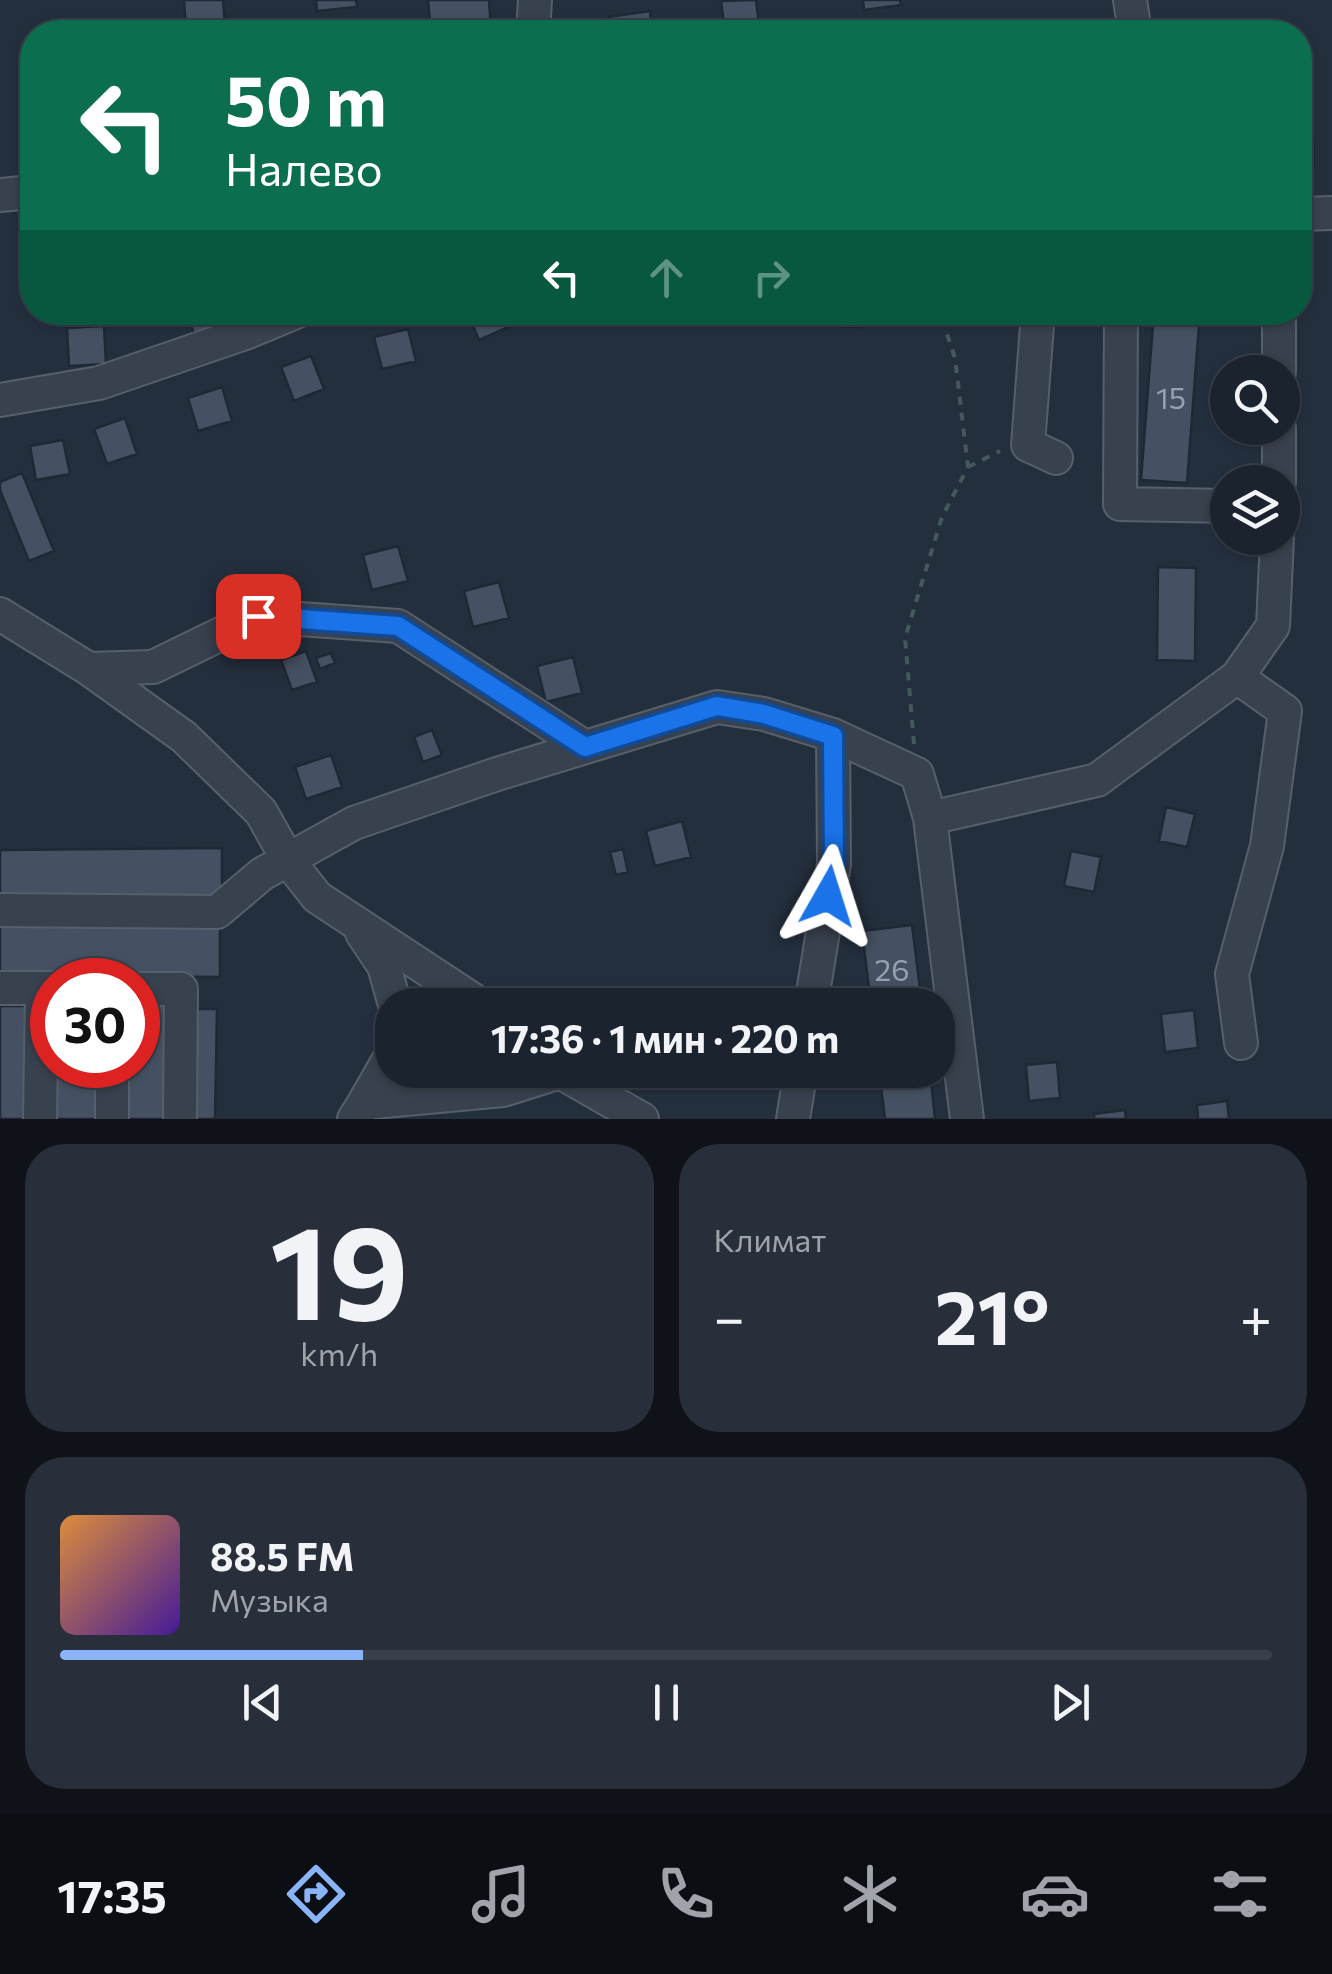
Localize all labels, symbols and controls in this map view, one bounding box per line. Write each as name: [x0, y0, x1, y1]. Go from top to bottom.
text: 50 m: [225, 55, 387, 140]
icon: left: [60, 60, 190, 190]
text: Налево: [225, 140, 383, 195]
icon: left: [534, 250, 589, 305]
icon: ahead: [639, 250, 694, 305]
icon: right: [744, 250, 799, 305]
map controls: [1210, 355, 1300, 555]
button: search: [1210, 355, 1300, 445]
house number: 15: [1156, 378, 1186, 415]
button: layers: [1210, 465, 1300, 555]
pin: [216, 574, 301, 659]
icon: arrive: [231, 589, 286, 644]
position arrow: [776, 844, 880, 948]
house number: 26: [875, 950, 909, 987]
speed limit sign: 30: [30, 958, 160, 1088]
text: 17:36 · 1 мин · 220 m: [491, 1014, 839, 1061]
text: 19: [270, 1188, 409, 1347]
text: Климат: [714, 1219, 826, 1259]
text: 21°: [935, 1269, 1050, 1360]
text: −: [714, 1282, 745, 1349]
text: +: [1240, 1282, 1272, 1349]
text: km/h: [300, 1333, 378, 1373]
text: 88.5 FM: [210, 1532, 355, 1579]
text: Музыка: [210, 1579, 329, 1619]
icon: previous: [235, 1675, 290, 1730]
icon: pause: [639, 1675, 694, 1730]
icon: next: [1043, 1675, 1098, 1730]
icon: directions: [281, 1859, 351, 1929]
icon: music: [466, 1859, 536, 1929]
icon: phone: [651, 1859, 721, 1929]
icon: climate: [835, 1859, 905, 1929]
icon: car: [1020, 1859, 1090, 1929]
icon: filters: [1205, 1859, 1275, 1929]
text: 17:35: [57, 1867, 167, 1922]

